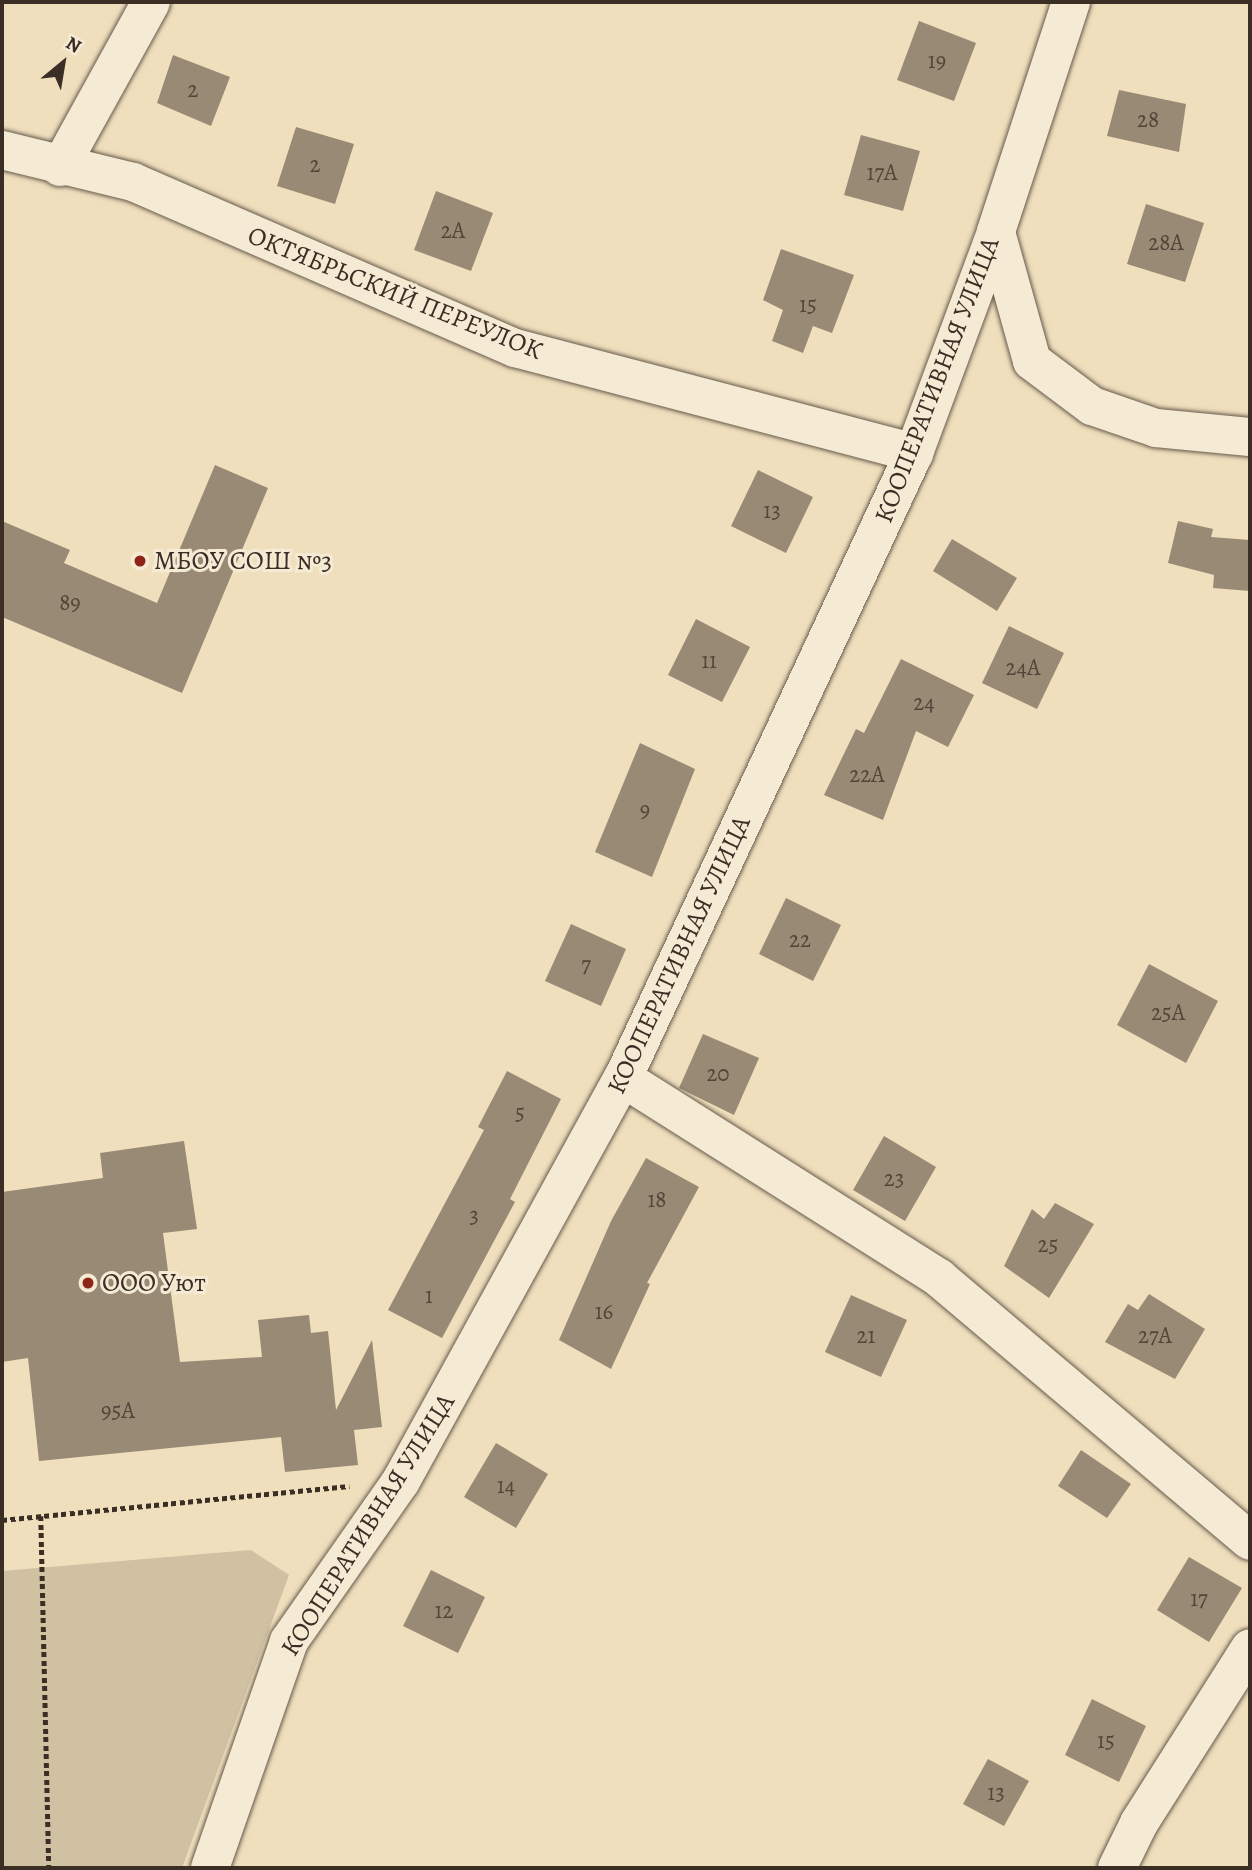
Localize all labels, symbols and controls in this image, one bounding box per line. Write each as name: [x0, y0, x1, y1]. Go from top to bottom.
north arrow: [28, 28, 98, 98]
text: N: [61, 30, 86, 60]
house number: 19: [928, 47, 946, 75]
house number: 2: [188, 76, 198, 104]
house number: 28: [1137, 106, 1159, 134]
house number: 2: [310, 151, 320, 179]
house number: 17А: [867, 159, 897, 187]
house number: 2А: [441, 217, 465, 245]
street label: ОКТЯБРЬСКИЙ ПЕРЕУЛОК: [243, 220, 547, 366]
house number: 28А: [1148, 229, 1184, 257]
street label: КООПЕРАТИВНАЯ УЛИЦА: [868, 233, 1006, 527]
house number: 15: [799, 291, 817, 319]
house number: 13: [763, 497, 781, 525]
place label: МБОУ СОШ №3: [154, 545, 332, 577]
marker: МБОУ СОШ №3: [132, 553, 148, 569]
house number: 89: [59, 589, 81, 617]
house number: 11: [701, 647, 717, 675]
house number: 24А: [1006, 654, 1040, 682]
house number: 24: [913, 689, 935, 717]
house number: 22А: [849, 761, 885, 789]
house number: 9: [640, 796, 650, 824]
street label: КООПЕРАТИВНАЯ УЛИЦА: [601, 811, 757, 1099]
house number: 22: [789, 926, 811, 954]
house number: 7: [581, 951, 591, 979]
house number: 25А: [1151, 999, 1185, 1027]
house number: 20: [706, 1060, 730, 1088]
house number: 5: [515, 1099, 525, 1127]
house number: 23: [884, 1165, 904, 1193]
house number: 18: [647, 1186, 667, 1214]
house number: 3: [469, 1202, 479, 1230]
house number: 25: [1038, 1231, 1058, 1259]
place label: ООО Уют: [102, 1267, 206, 1299]
marker: ООО Уют: [80, 1275, 96, 1291]
house number: 1: [425, 1282, 433, 1310]
house number: 16: [595, 1298, 613, 1326]
house number: 21: [857, 1322, 875, 1350]
house number: 27А: [1138, 1322, 1172, 1350]
street label: КООПЕРАТИВНАЯ УЛИЦА: [274, 1388, 462, 1662]
house number: 95А: [101, 1397, 135, 1425]
house number: 14: [497, 1472, 515, 1500]
house number: 17: [1190, 1585, 1208, 1613]
house number: 12: [435, 1597, 453, 1625]
house number: 15: [1097, 1727, 1115, 1755]
house number: 13: [987, 1779, 1005, 1807]

